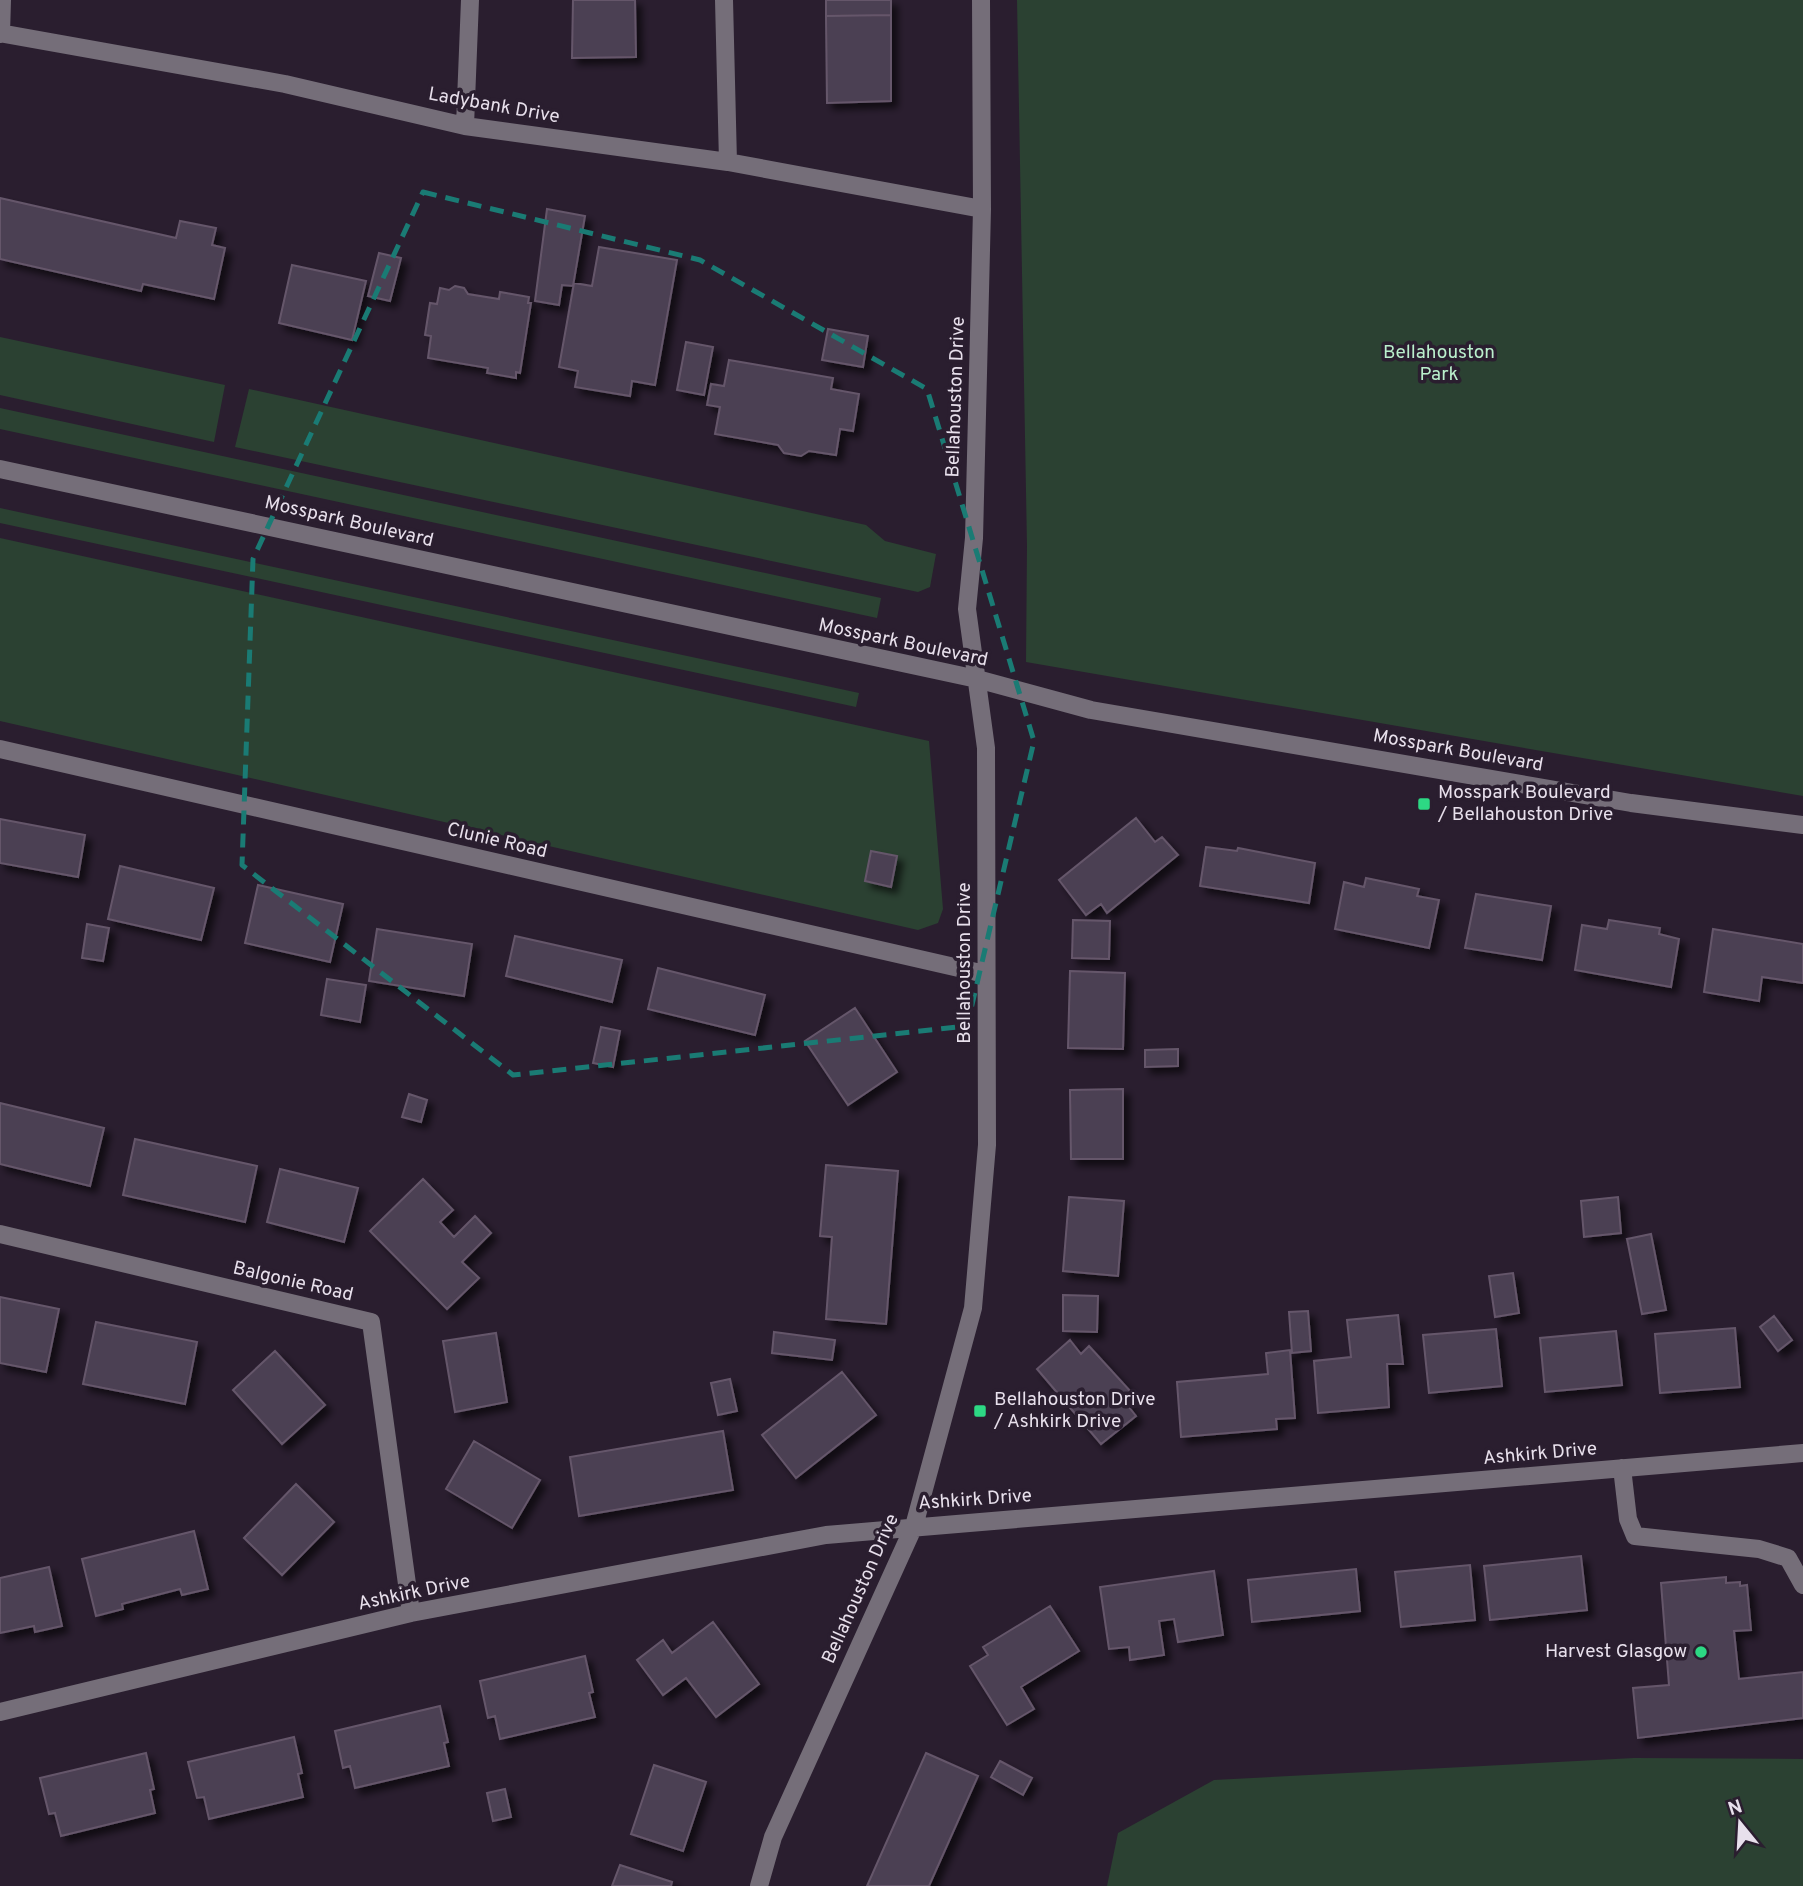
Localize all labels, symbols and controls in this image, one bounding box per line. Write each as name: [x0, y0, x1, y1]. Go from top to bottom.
street label: Ladybank Drive: [426, 83, 562, 129]
street label: Bellahouston Drive: [941, 316, 971, 478]
park label: Bellahouston Park: [1383, 341, 1495, 387]
street label: Mosspark Boulevard: [262, 491, 436, 553]
street label: Mosspark Boulevard: [816, 613, 990, 673]
street label: Mosspark Boulevard: [1371, 724, 1545, 778]
place label: Mosspark Boulevard / Bellahouston Drive: [1437, 781, 1613, 827]
marker: Mosspark Boulevard / Bellahouston Drive: [1416, 796, 1432, 812]
street label: Clunie Road: [444, 818, 550, 864]
street label: Bellahouston Drive: [953, 882, 977, 1044]
street label: Balgonie Road: [230, 1256, 356, 1308]
place label: Bellahouston Drive / Ashkirk Drive: [993, 1388, 1155, 1434]
marker: Bellahouston Drive / Ashkirk Drive: [972, 1403, 988, 1419]
street label: Ashkirk Drive: [1482, 1437, 1598, 1471]
street label: Ashkirk Drive: [917, 1484, 1033, 1516]
street label: Bellahouston Drive: [817, 1510, 905, 1668]
street label: Ashkirk Drive: [356, 1569, 472, 1617]
place label: Harvest Glasgow: [1545, 1640, 1687, 1664]
marker: Harvest Glasgow: [1693, 1644, 1709, 1660]
north arrow: [1705, 1788, 1775, 1858]
text: N: [1725, 1795, 1746, 1822]

